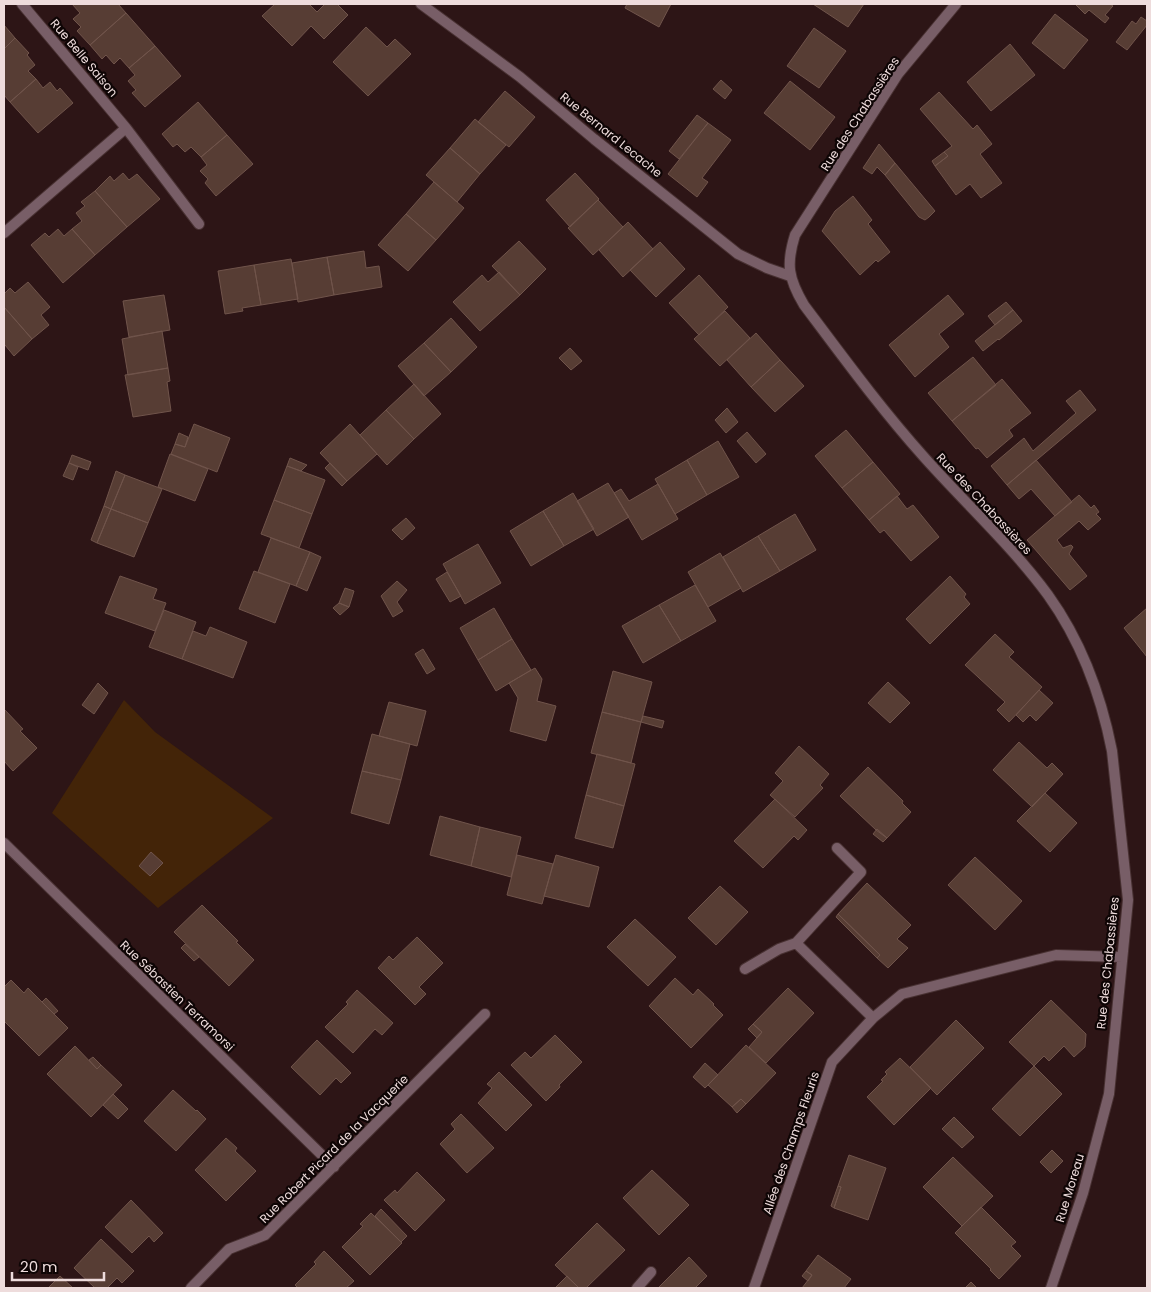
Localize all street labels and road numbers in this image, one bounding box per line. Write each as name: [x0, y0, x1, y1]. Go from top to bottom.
street label: Rue Belle Saison: [47, 15, 122, 100]
street label: Rue des Chabassières: [816, 53, 903, 174]
street label: Rue Bernard Lecache: [557, 88, 666, 181]
street label: Rue des Chabassières: [933, 449, 1036, 558]
street label: Rue des Chabassières: [1092, 896, 1123, 1030]
street label: Rue Sébastien Terramorsi: [116, 936, 238, 1055]
street label: Allée des Champs Fleuris: [758, 1069, 823, 1216]
street label: Rue Robert Picard de la Vacquerie: [256, 1071, 412, 1227]
street label: Rue Moreau: [1051, 1151, 1088, 1224]

